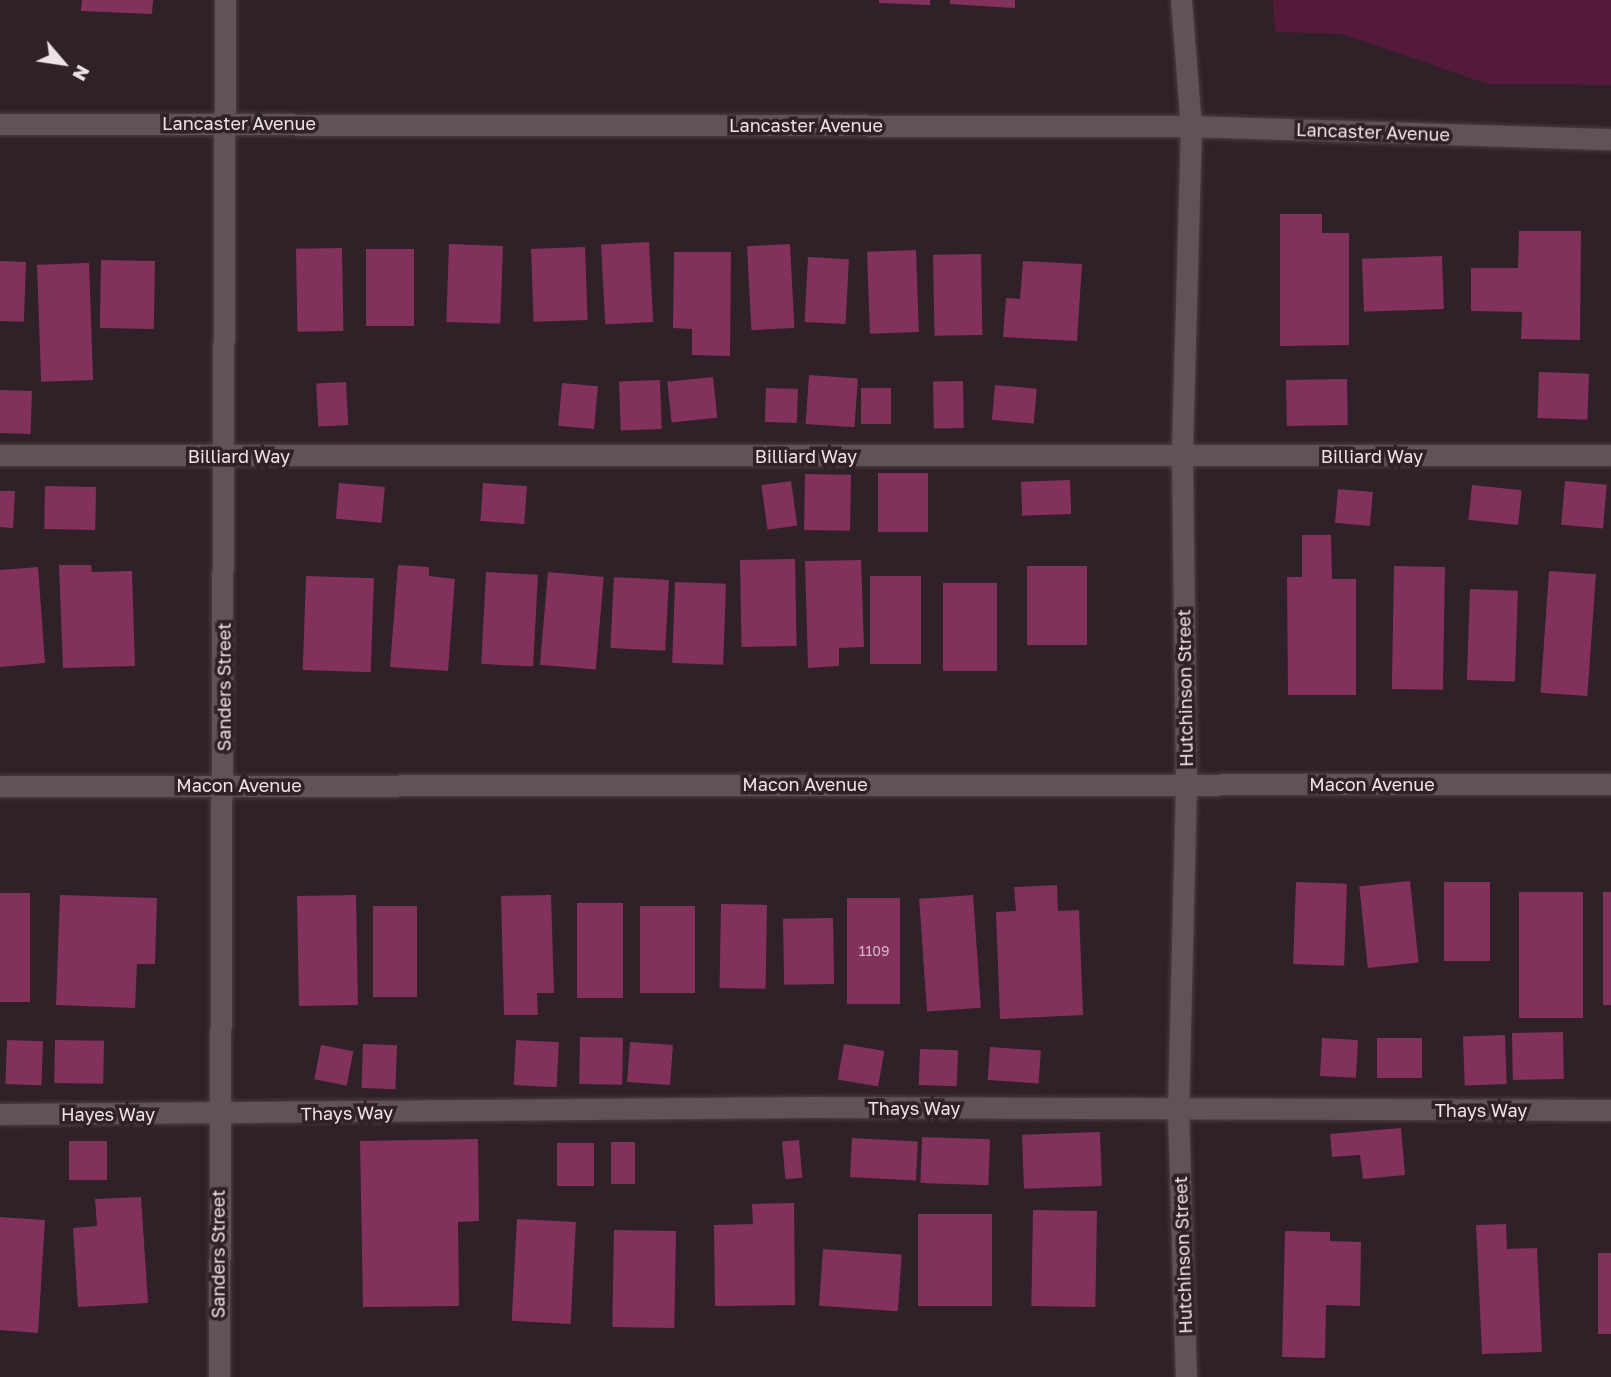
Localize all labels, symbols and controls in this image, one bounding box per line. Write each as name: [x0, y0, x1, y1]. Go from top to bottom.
north arrow: [28, 28, 98, 98]
text: N: [68, 62, 95, 85]
street label: Lancaster Avenue: [162, 112, 316, 134]
street label: Lancaster Avenue: [729, 114, 883, 136]
street label: Lancaster Avenue: [1296, 119, 1450, 145]
street label: Billiard Way: [188, 445, 290, 467]
street label: Billiard Way: [755, 445, 857, 467]
street label: Billiard Way: [1321, 445, 1423, 467]
street label: Hutchinson Street: [1173, 609, 1197, 767]
street label: Sanders Street: [213, 623, 235, 751]
street label: Macon Avenue: [742, 773, 868, 795]
street label: Macon Avenue: [1309, 773, 1435, 795]
street label: Macon Avenue: [176, 774, 302, 796]
house number: 1109: [859, 943, 889, 959]
street label: Thays Way: [868, 1097, 960, 1119]
street label: Thays Way: [1435, 1099, 1527, 1121]
street label: Thays Way: [301, 1101, 393, 1125]
street label: Hayes Way: [61, 1103, 155, 1125]
street label: Hutchinson Street: [1169, 1176, 1197, 1334]
street label: Sanders Street: [207, 1190, 229, 1318]

